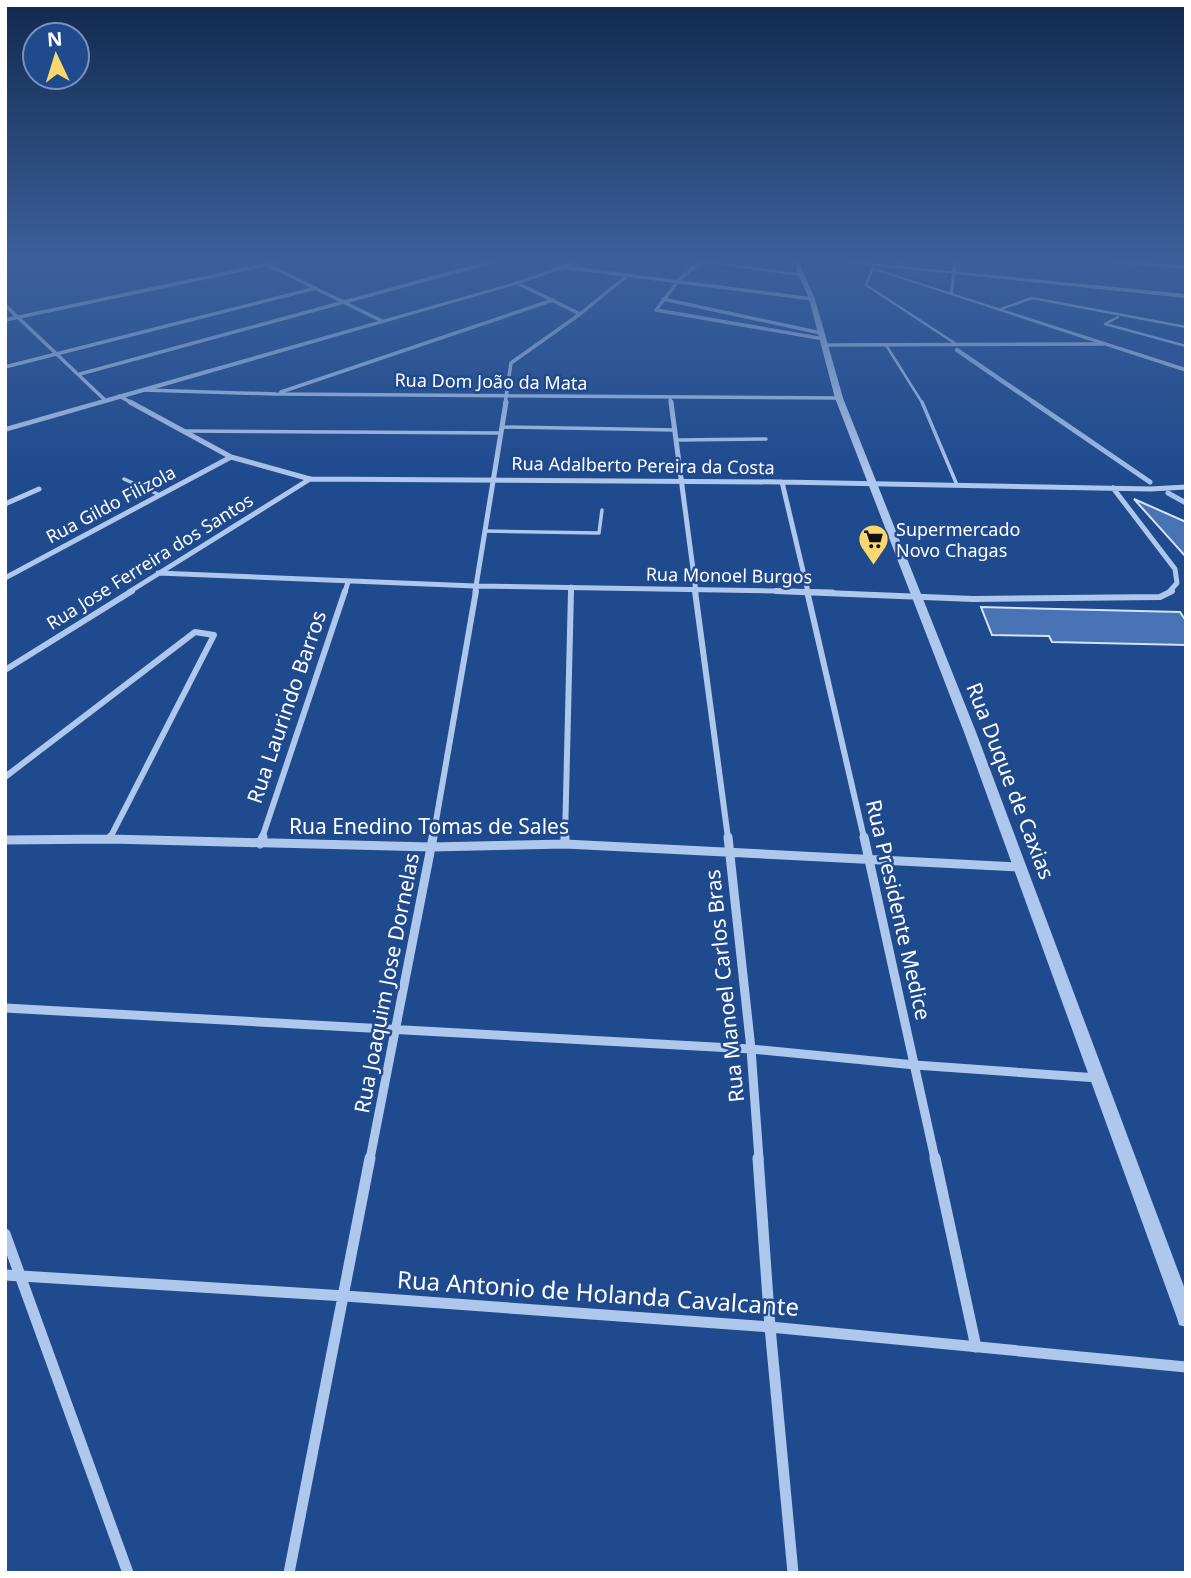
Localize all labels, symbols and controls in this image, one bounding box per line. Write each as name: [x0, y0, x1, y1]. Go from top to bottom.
north arrow: [21, 21, 91, 91]
text: N: [46, 26, 63, 53]
street label: Rua Dom João da Mata: [394, 367, 588, 395]
street label: Rua Adalberto Pereira da Costa: [511, 451, 775, 479]
street label: Rua Gildo Filizola: [42, 460, 180, 548]
street label: Rua Jose Ferreira dos Santos: [42, 488, 257, 635]
place label: Supermercado Novo Chagas: [896, 517, 1020, 562]
supermarket icon: Supermercado Novo Chagas: [856, 523, 890, 567]
street label: Rua Monoel Burgos: [646, 562, 812, 588]
street label: Rua Laurindo Barros: [240, 606, 332, 807]
street label: Rua Duque de Caxias: [961, 678, 1061, 883]
street label: Rua Presidente Medice: [860, 797, 938, 1023]
street label: Rua Enedino Tomas de Sales: [289, 812, 569, 840]
street label: Rua Joaquim Jose Dornelas: [347, 850, 425, 1115]
street label: Rua Manoel Carlos Bras: [698, 868, 750, 1104]
street label: Rua Antonio de Holanda Cavalcante: [396, 1262, 800, 1323]

